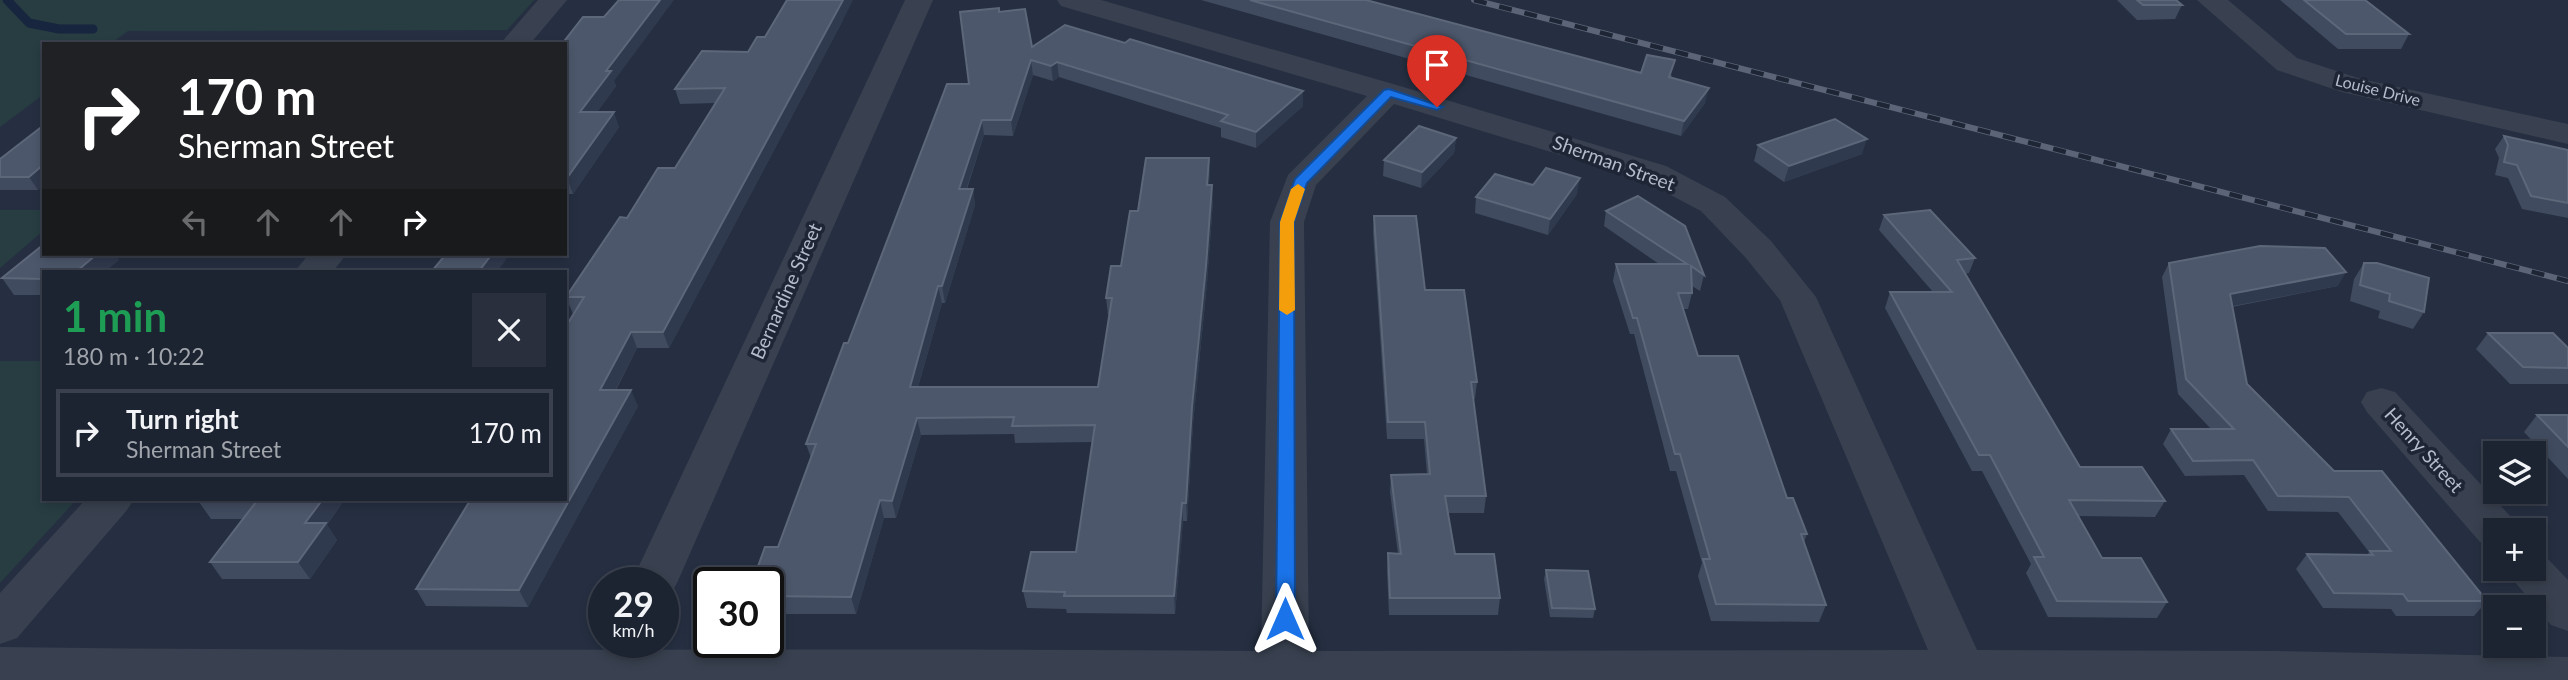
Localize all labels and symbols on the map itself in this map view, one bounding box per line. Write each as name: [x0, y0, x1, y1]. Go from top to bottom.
pin: [1407, 35, 1467, 107]
street label: Louise Drive: [2334, 70, 2423, 109]
street label: Sherman Street: [1550, 130, 1679, 195]
street label: Bernardine Street: [745, 219, 826, 362]
street label: Henry Street: [2380, 403, 2469, 497]
speed limit sign: 30: [693, 567, 784, 658]
position arrow: [1248, 582, 1322, 656]

